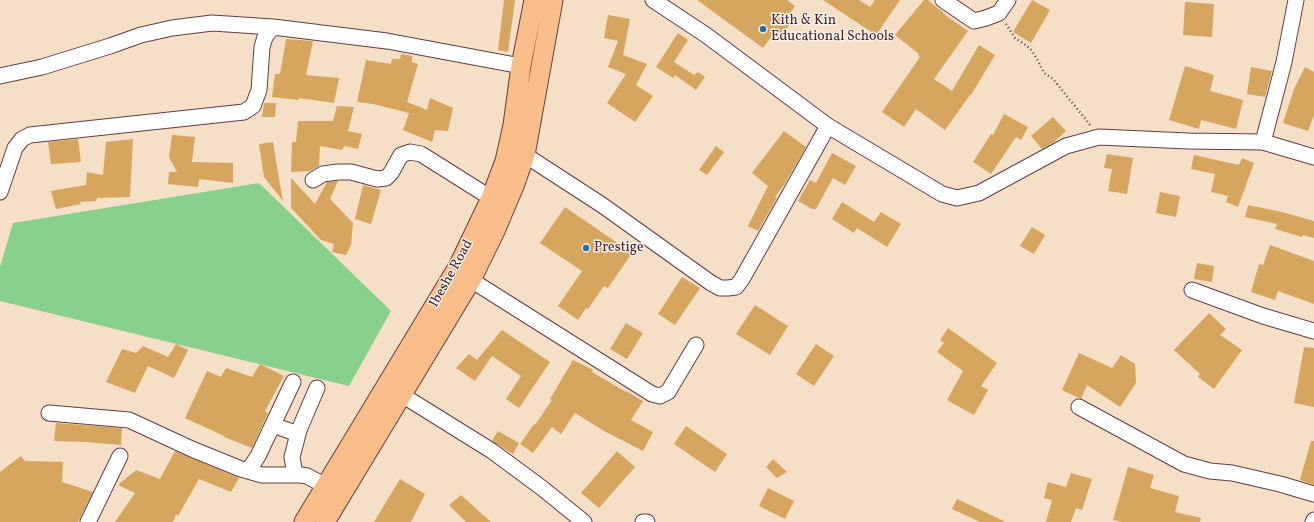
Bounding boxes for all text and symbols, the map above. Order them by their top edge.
place label: Kith & Kin Educational Schools [771,13,894,46]
marker: Kith & Kin Educational Schools [758,24,768,34]
street label: Ibeshe Road [427,237,477,311]
place label: Prestige [594,240,644,256]
marker: Prestige [581,243,591,253]

